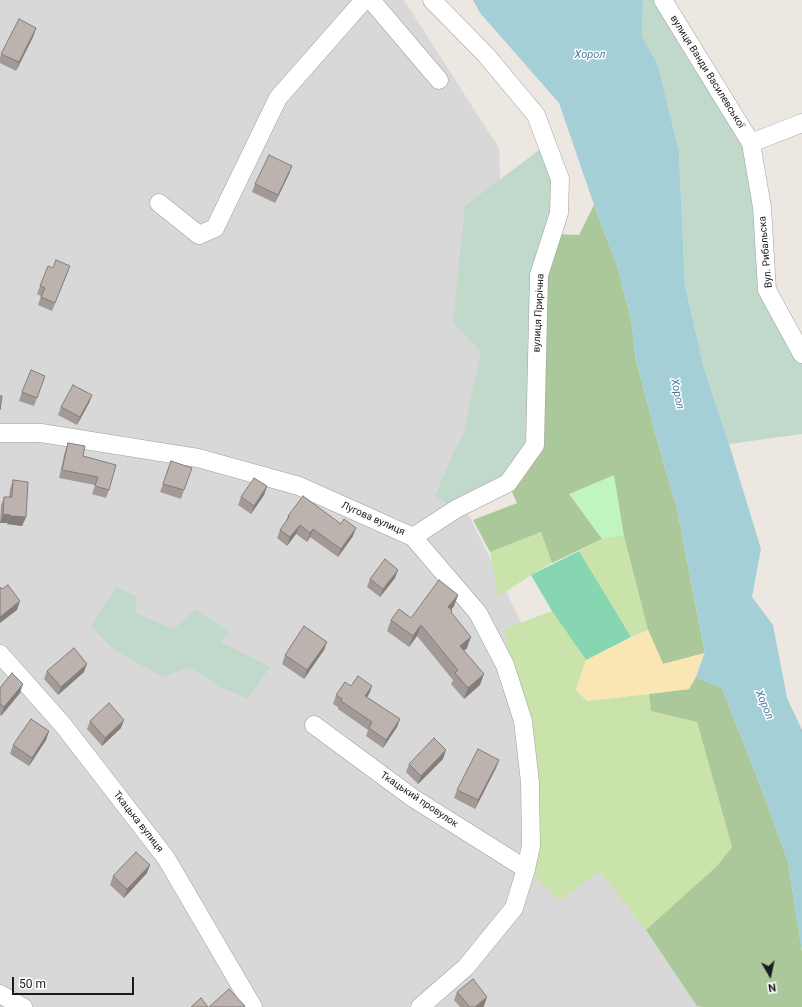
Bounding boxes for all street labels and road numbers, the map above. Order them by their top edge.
street label: вулиця Ванди Василевської [667,13,747,131]
street label: Вул. Рибальска [757,216,775,288]
street label: вулиця Прирічна [531,273,547,353]
street label: Лугова вулиця [339,500,407,538]
street label: Ткацький провулок [378,770,460,830]
street label: Ткацька вулиця [110,789,166,855]

